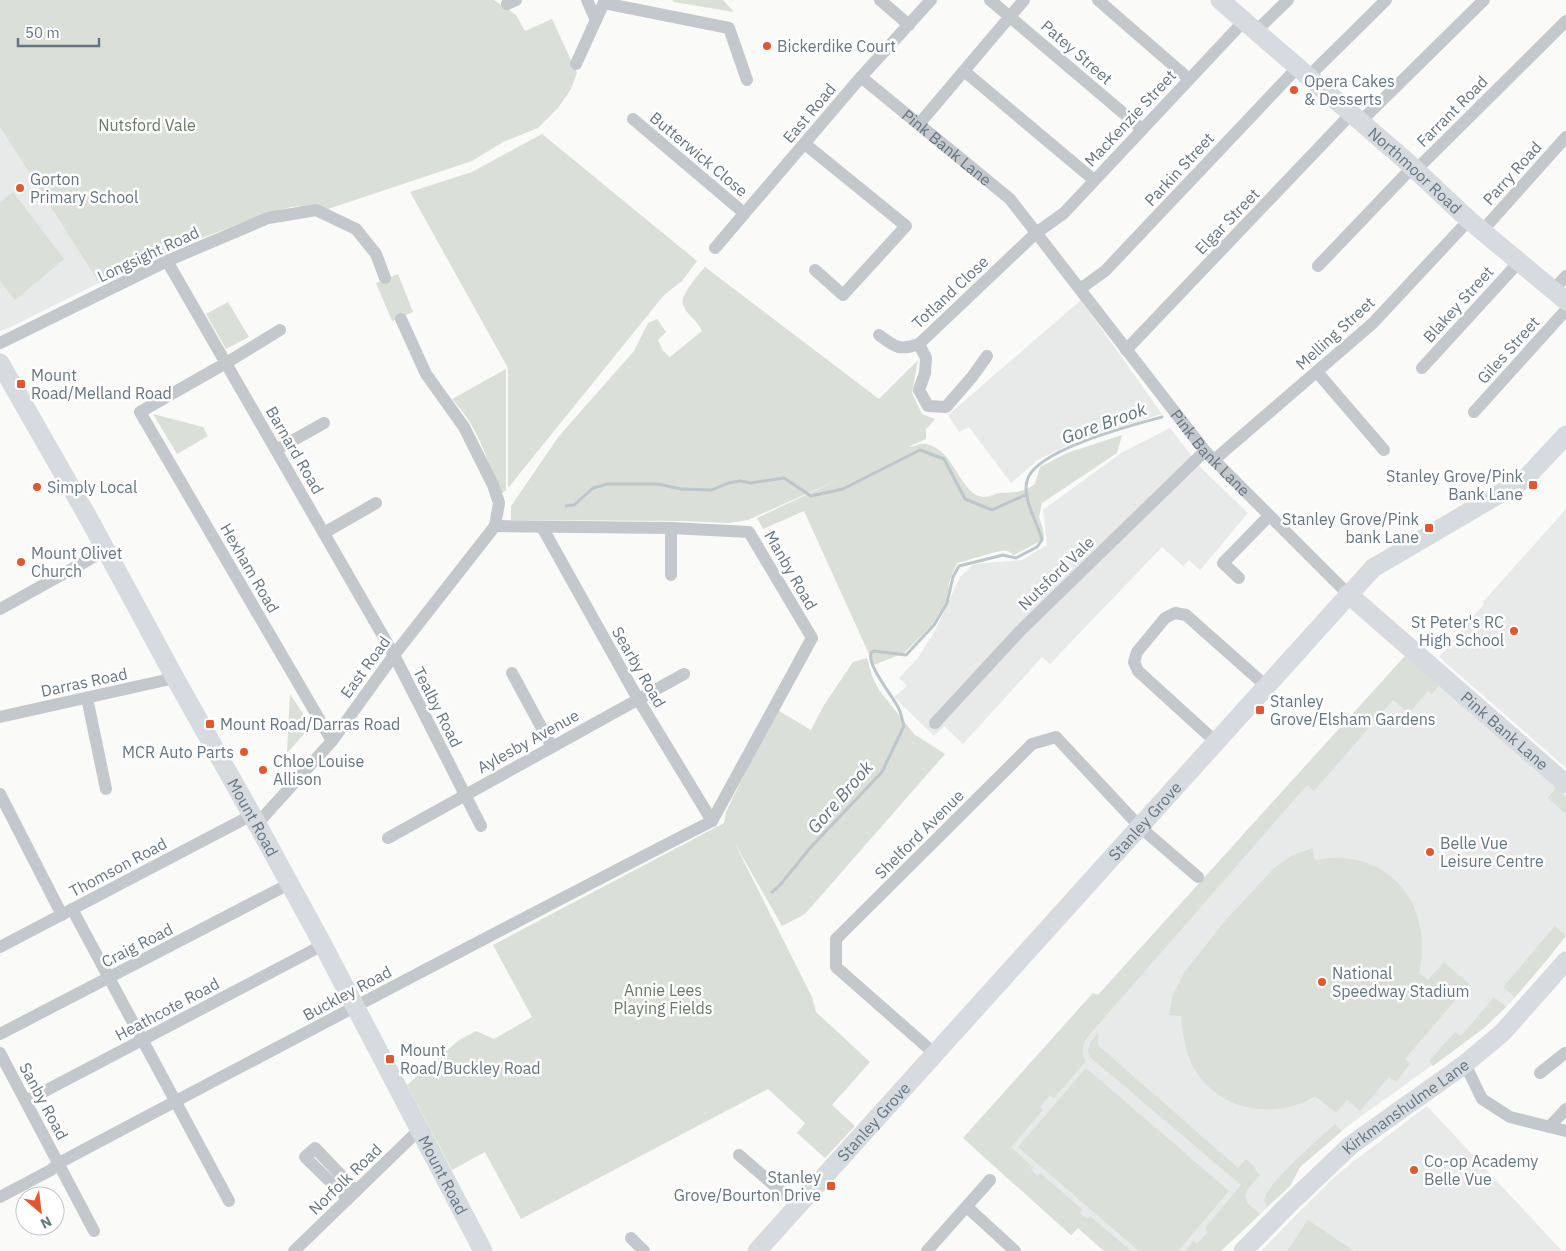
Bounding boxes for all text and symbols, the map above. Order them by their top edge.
scale bar [18,15,99,47]
street label: Patey Street [1037,16,1117,88]
text: 50 m [25,23,60,42]
place label: Bickerdike Court [777,36,896,56]
marker: Bickerdike Court [761,40,773,52]
street label: MacKenzie Street [1080,65,1180,171]
place label: Opera Cakes & Desserts [1304,71,1395,109]
street label: Farrant Road [1412,71,1492,151]
street label: East Road [778,79,840,147]
marker: Opera Cakes & Desserts [1288,84,1300,96]
street label: Pink Bank Lane [898,105,996,190]
street label: Butterwick Close [646,107,752,201]
park label: Nutsford Vale [98,115,196,135]
street label: Northmoor Road [1364,123,1466,218]
street label: Parkin Street [1140,128,1218,210]
street label: Parry Road [1478,137,1546,209]
place label: Gorton Primary School [30,169,138,207]
marker: Gorton Primary School [14,182,26,194]
street label: Elgar Street [1191,184,1263,258]
street label: Longsight Road [94,222,202,286]
street label: Totland Close [908,251,993,333]
street label: Blakey Street [1418,262,1498,346]
street label: Melling Street [1291,292,1379,374]
street label: Giles Street [1473,312,1543,388]
place label: Mount Road/Melland Road [31,365,172,403]
marker: Mount Road/Melland Road [15,378,27,390]
water label: Gore Brook [1058,397,1150,449]
street label: Barnard Road [262,403,328,497]
street label: Pink Bank Lane [1166,405,1254,500]
place label: Stanley Grove/Pink Bank Lane [1386,466,1524,504]
place label: Simply Local [47,477,137,497]
marker: Stanley Grove/Pink Bank Lane [1527,479,1539,491]
marker: Simply Local [31,481,43,493]
place label: Stanley Grove/Pink bank Lane [1282,509,1420,547]
street label: Hexham Road [216,520,284,616]
marker: Stanley Grove/Pink bank Lane [1423,522,1435,534]
street label: Manby Road [760,527,822,613]
street label: Nutsford Vale [1014,532,1098,614]
place label: Mount Olivet Church [31,543,122,581]
marker: Mount Olivet Church [15,556,27,568]
place label: St Peter's RC High School [1411,612,1504,650]
street label: Searby Road [608,623,670,711]
marker: St Peter's RC High School [1508,625,1520,637]
street label: East Road [336,632,394,702]
street label: Darras Road [39,663,129,701]
street label: Tealby Road [409,663,467,751]
street label: Pink Bank Lane [1457,687,1553,774]
place label: Stanley Grove/Elsham Gardens [1270,691,1436,729]
marker: Stanley Grove/Elsham Gardens [1254,704,1266,716]
street label: Aylesby Avenue [474,705,583,777]
place label: Mount Road/Darras Road [220,714,400,734]
marker: Mount Road/Darras Road [204,718,216,730]
place label: MCR Auto Parts [122,742,234,762]
marker: MCR Auto Parts [238,746,250,758]
place label: Chloe Louise Allison [273,751,365,789]
water label: Gore Brook [802,756,878,838]
marker: Chloe Louise Allison [257,764,269,776]
street label: Mount Road [223,775,283,860]
street label: Stanley Grove [1104,777,1186,865]
street label: Shelford Avenue [870,785,968,883]
street label: Thomson Road [66,833,170,901]
place label: Belle Vue Leisure Centre [1440,833,1544,871]
marker: Belle Vue Leisure Centre [1424,846,1436,858]
street label: Craig Road [98,919,176,971]
street label: Buckley Road [299,961,395,1025]
place label: National Speedway Stadium [1332,963,1470,1001]
street label: Heathcote Road [111,973,223,1045]
marker: National Speedway Stadium [1316,976,1328,988]
park label: Annie Lees Playing Fields [614,980,712,1018]
place label: Mount Road/Buckley Road [400,1040,541,1078]
marker: Mount Road/Buckley Road [384,1053,396,1065]
street label: Kirkmanshulme Lane [1338,1054,1473,1158]
street label: Sanby Road [15,1059,73,1143]
street label: Stanley Grove [833,1078,914,1166]
street label: Mount Road [414,1132,472,1218]
street label: Norfolk Road [304,1139,386,1219]
place label: Co-op Academy Belle Vue [1424,1151,1538,1189]
marker: Co-op Academy Belle Vue [1408,1164,1420,1176]
place label: Stanley Grove/Bourton Drive [674,1167,821,1205]
marker: Stanley Grove/Bourton Drive [825,1180,837,1192]
north arrow [15,1186,65,1236]
text: N [37,1212,55,1233]

